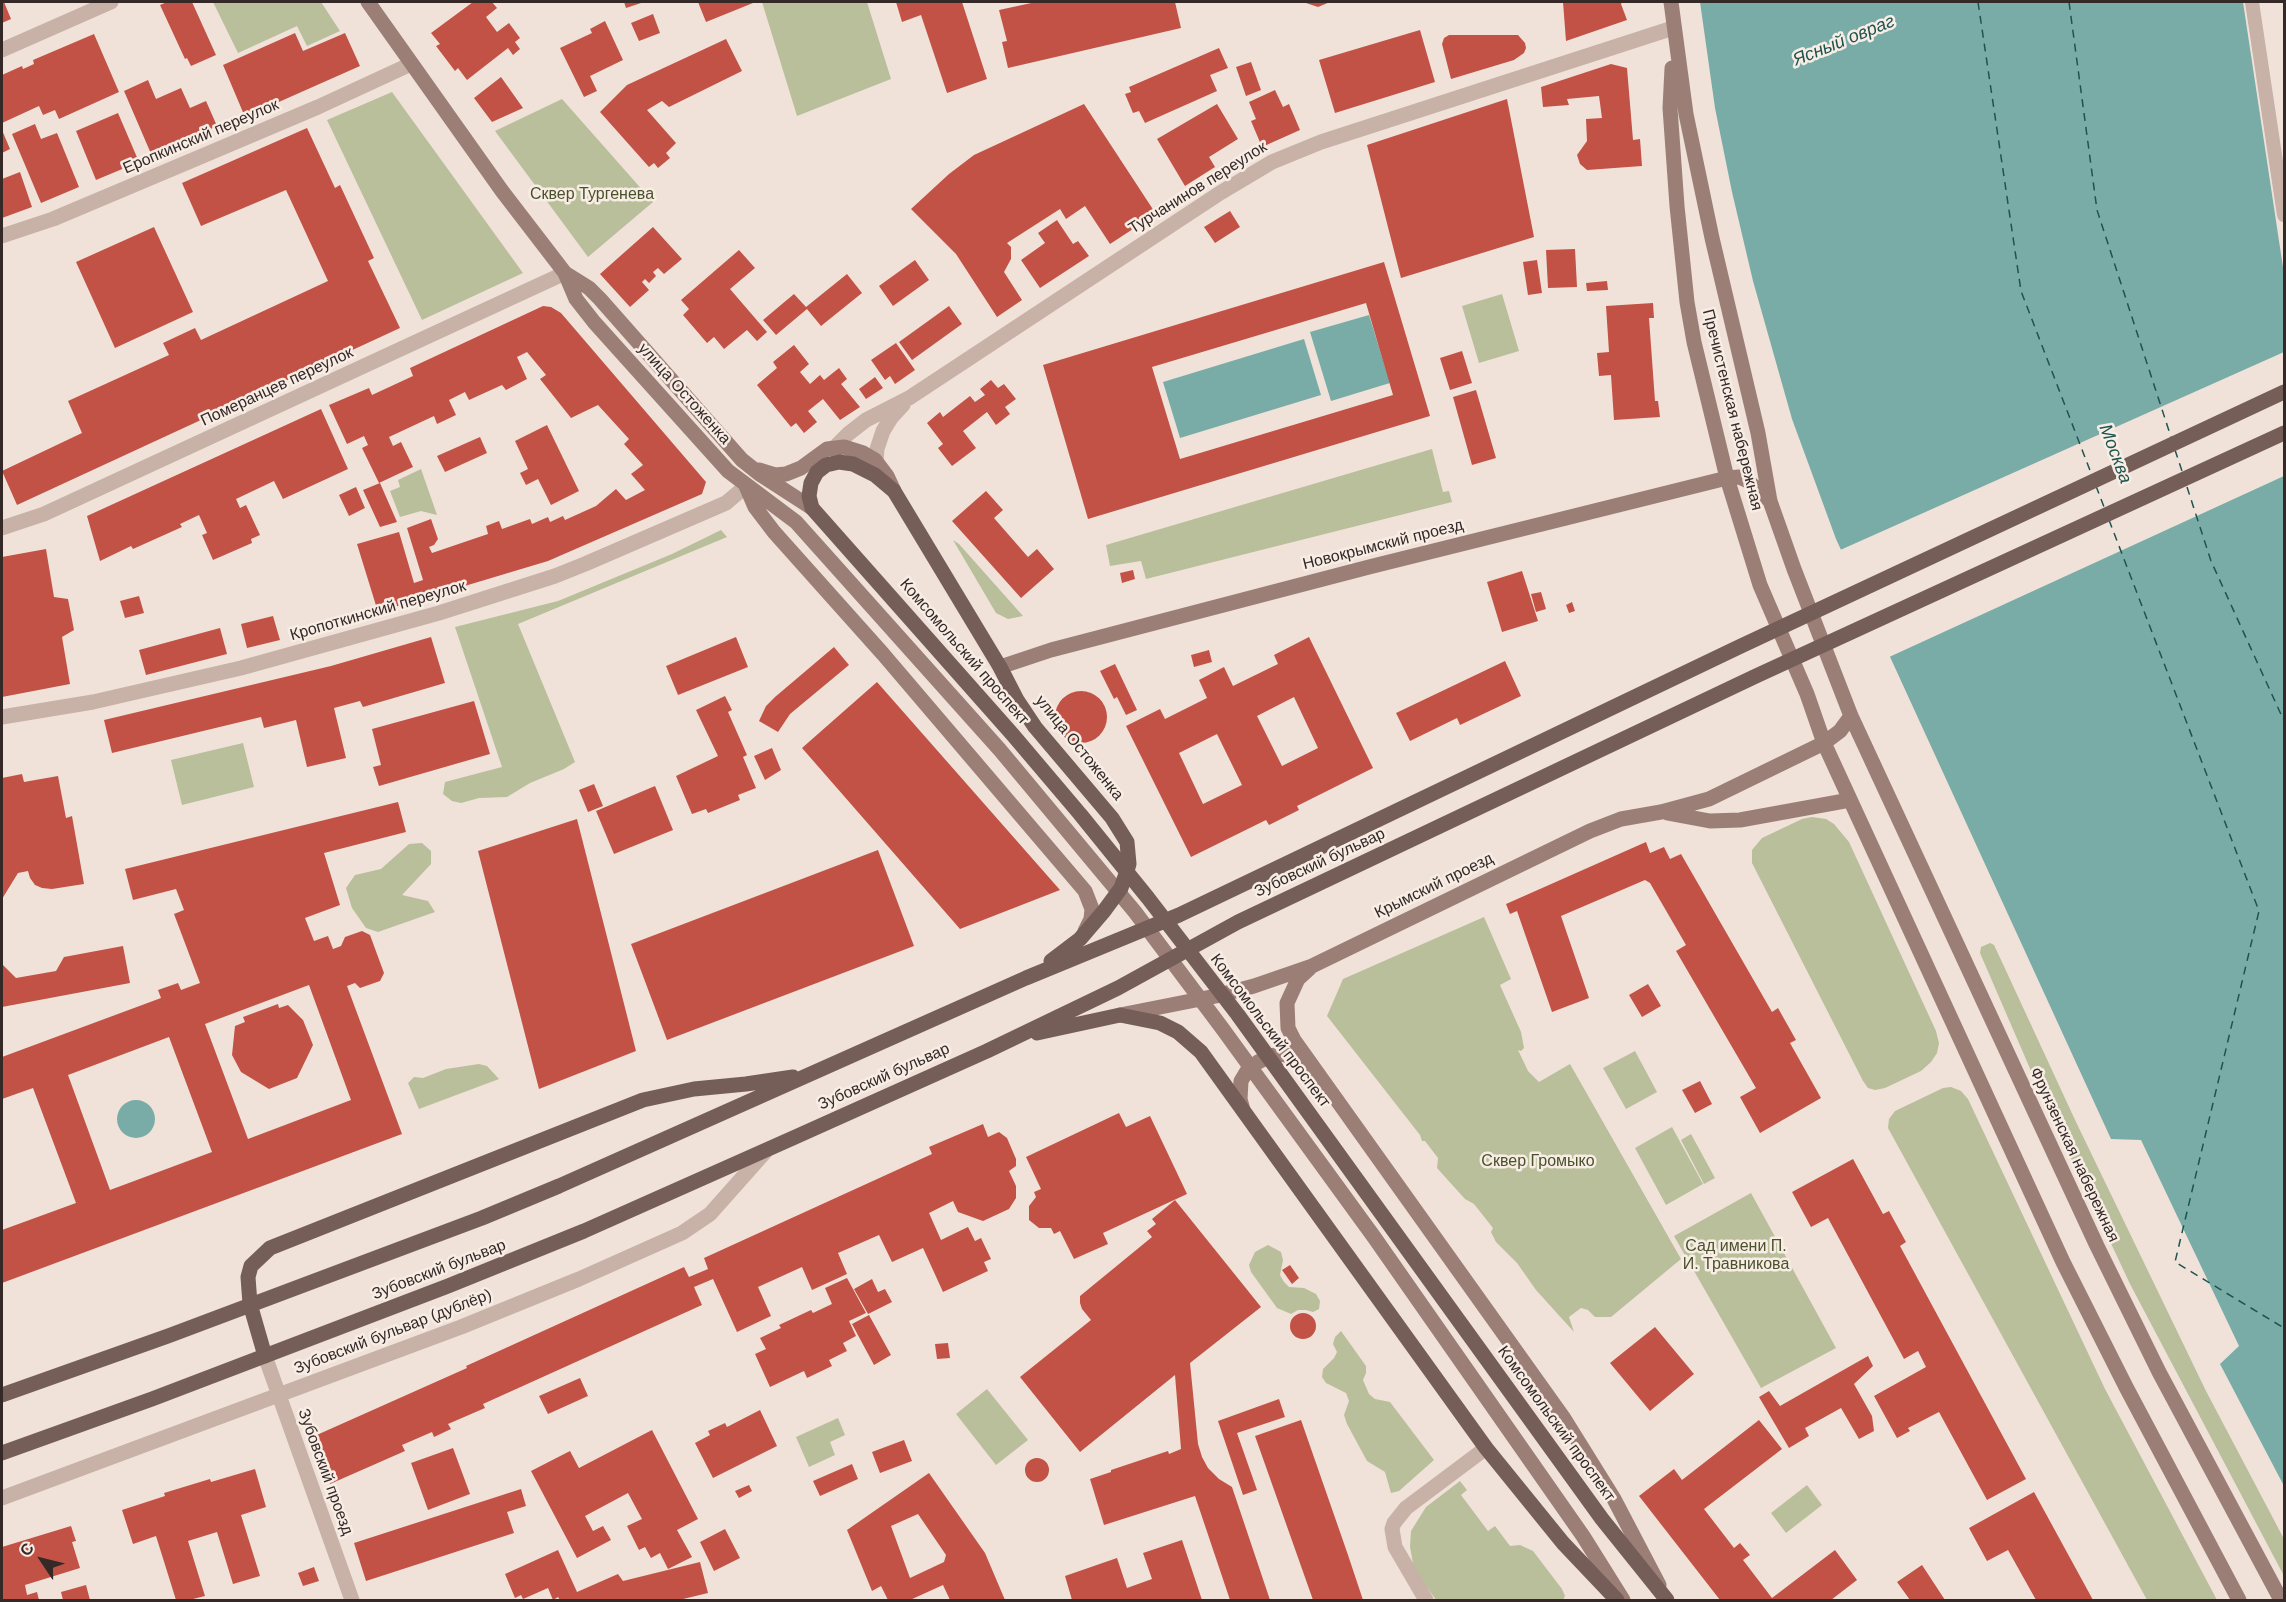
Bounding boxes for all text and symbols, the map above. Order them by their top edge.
water label: Ясный овраг [1790,11,1898,71]
street label: Еропкинский переулок [120,95,282,179]
street label: Турчанинов переулок [1125,138,1271,238]
park label: Сквер Тургенева [530,185,654,205]
street label: Пречистенская набережная [1698,307,1766,513]
street label: улица Остоженка [634,339,734,449]
street label: Померанцев переулок [198,343,356,431]
water label: Москва [2094,421,2136,487]
street label: Новокрымский проезд [1301,516,1465,574]
street label: Комсомольский проспект [895,575,1033,729]
street label: Кропоткинский переулок [288,577,468,645]
street label: улица Остоженка [1031,692,1127,804]
street label: Зубовский бульвар [1252,824,1388,902]
street label: Крымский проезд [1372,849,1496,923]
street label: Комсомольский проспект [1206,950,1334,1112]
street label: Зубовский бульвар [815,1039,953,1115]
street label: Фрунзенская набережная [2025,1065,2123,1245]
park label: Сквер Громыко [1481,1152,1595,1172]
street label: Зубовский бульвар [369,1236,509,1304]
park label: Сад имени П. И. Травникова [1683,1237,1789,1275]
street label: Зубовский бульвар (дублёр) [292,1285,494,1379]
street label: Комсомольский проспект [1493,1343,1619,1505]
street label: Зубовский проезд [293,1406,357,1538]
north arrow [12,1530,72,1590]
text: С [17,1540,37,1559]

